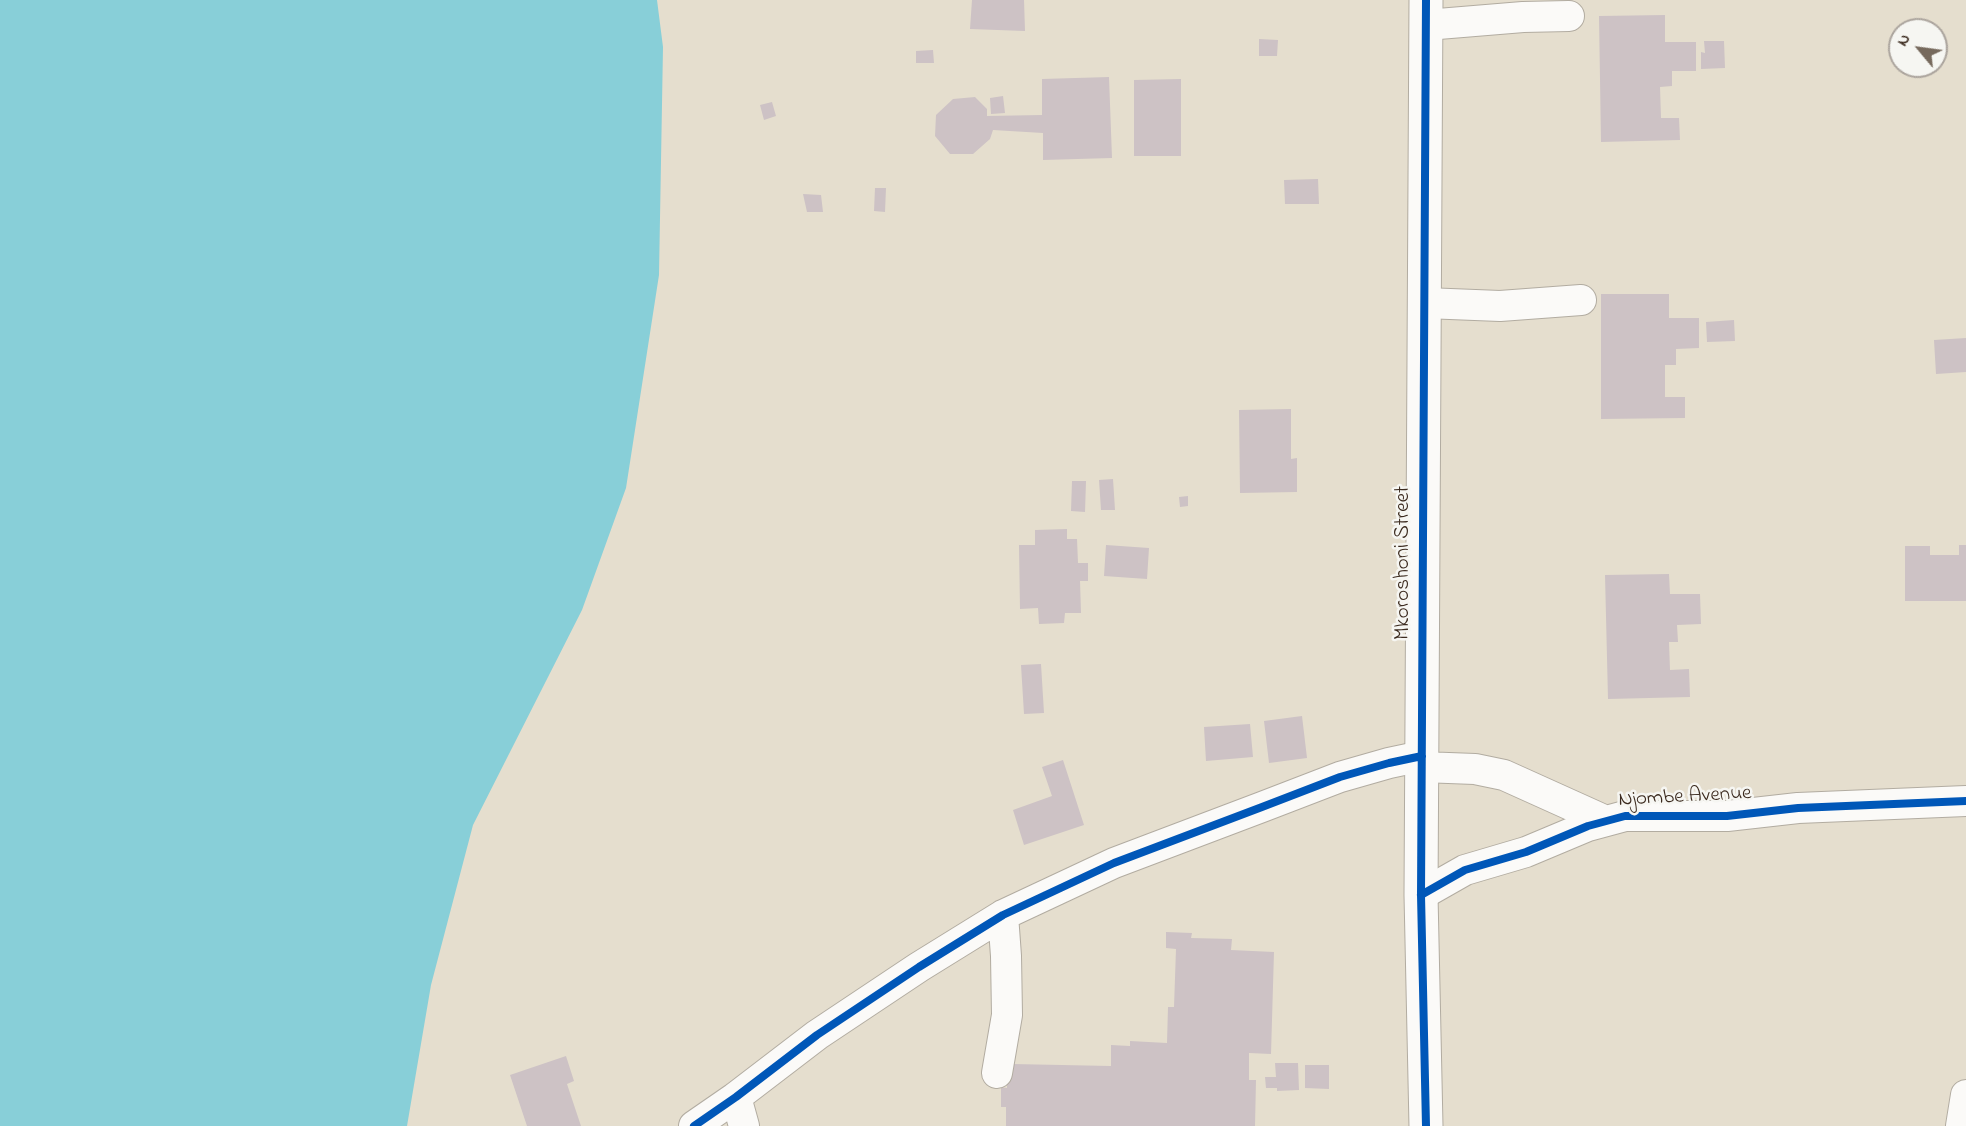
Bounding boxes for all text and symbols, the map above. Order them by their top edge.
north arrow [1888,18,1948,78]
text: N [1891,30,1917,51]
street label: Mkoroshoni Street [1392,486,1418,640]
street label: Njombe Avenue [1618,782,1752,814]

